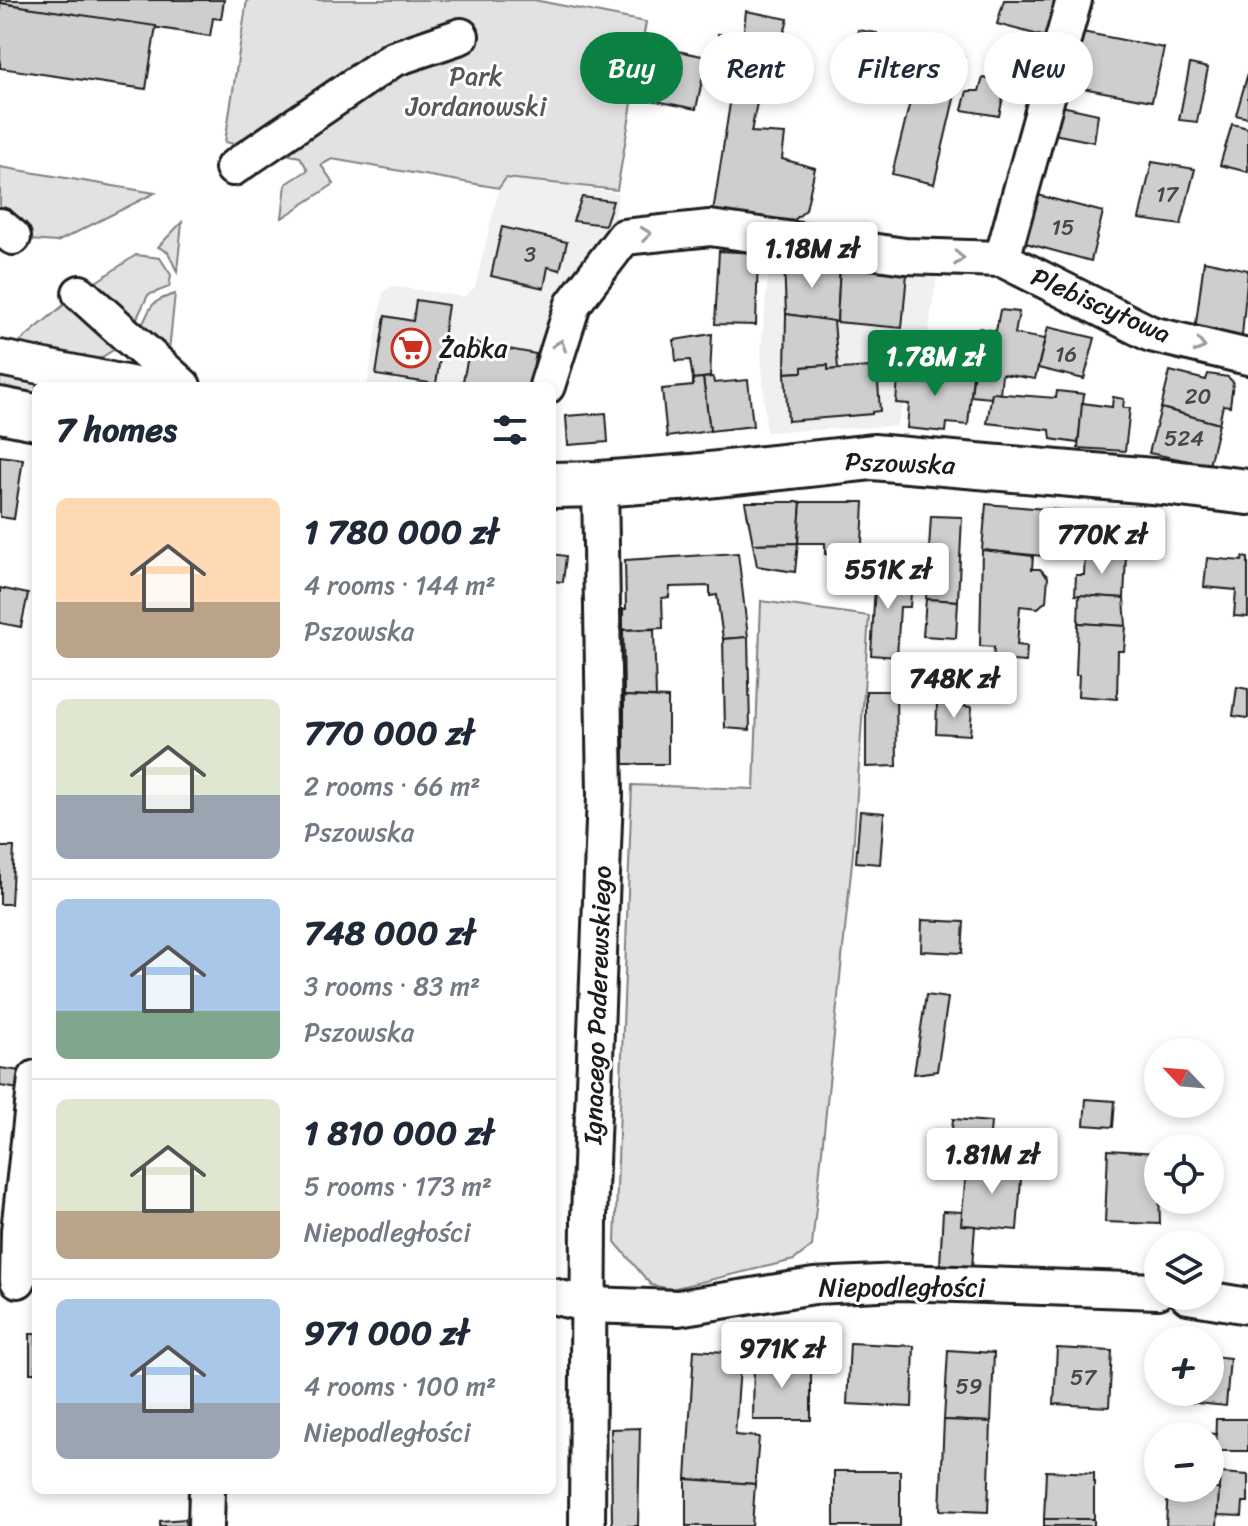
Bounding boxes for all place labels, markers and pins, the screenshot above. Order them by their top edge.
pin: 1.18M zł [729,222,895,290]
place label: Żabka [439,325,508,371]
supermarket icon: Żabka [390,327,432,369]
pin: 1.78M zł [852,330,1018,398]
pin: 770K zł [1028,508,1176,576]
pin: 551K zł [814,543,962,611]
pin: 748K zł [880,652,1028,720]
pin: 1.81M zł [909,1128,1075,1196]
pin: 971K zł [708,1322,856,1390]

